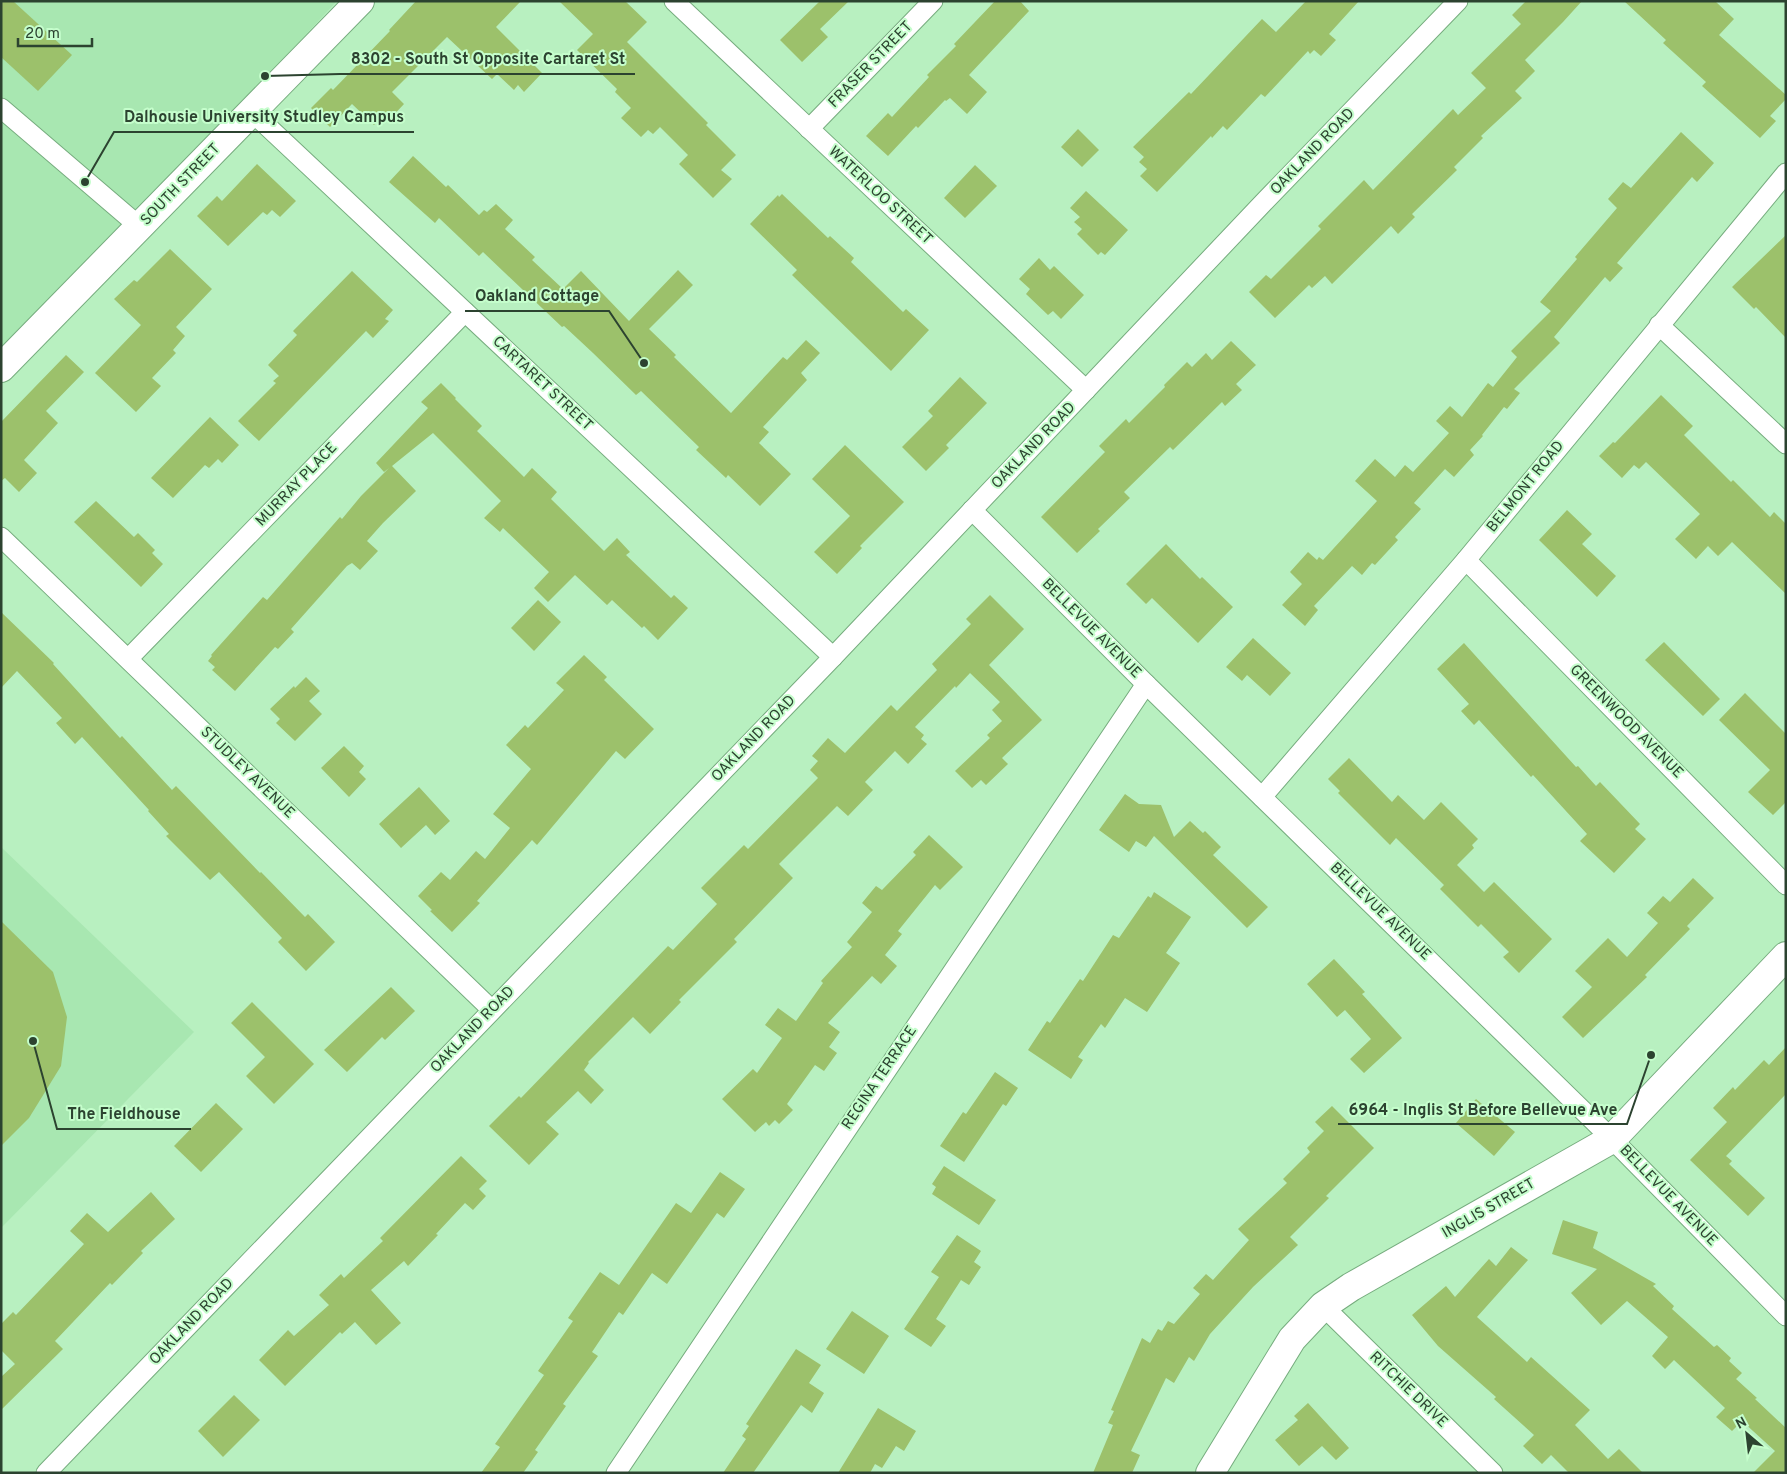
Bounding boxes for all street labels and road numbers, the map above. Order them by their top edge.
street label: FRASER STREET [825,18,917,112]
street label: OAKLAND ROAD [1267,105,1359,199]
street label: SOUTH STREET [137,140,225,230]
street label: WATERLOO STREET [824,143,936,249]
street label: CARTARET STREET [488,333,596,435]
street label: OAKLAND ROAD [988,399,1080,493]
street label: BELMONT ROAD [1483,437,1569,537]
street label: MURRAY PLACE [252,439,342,531]
street label: BELLEVUE AVENUE [1037,575,1145,683]
street label: GREENWOOD AVENUE [1565,661,1687,783]
street label: OAKLAND ROAD [708,692,800,786]
street label: STUDLEY AVENUE [196,723,298,823]
street label: BELLEVUE AVENUE [1325,859,1435,965]
street label: OAKLAND ROAD [427,983,519,1077]
street label: REGINA TERRACE [838,1022,922,1134]
street label: BELLEVUE AVENUE [1615,1141,1721,1251]
street label: INGLIS STREET [1439,1175,1539,1243]
street label: OAKLAND ROAD [146,1275,238,1369]
street label: RITCHIE DRIVE [1365,1348,1451,1432]

